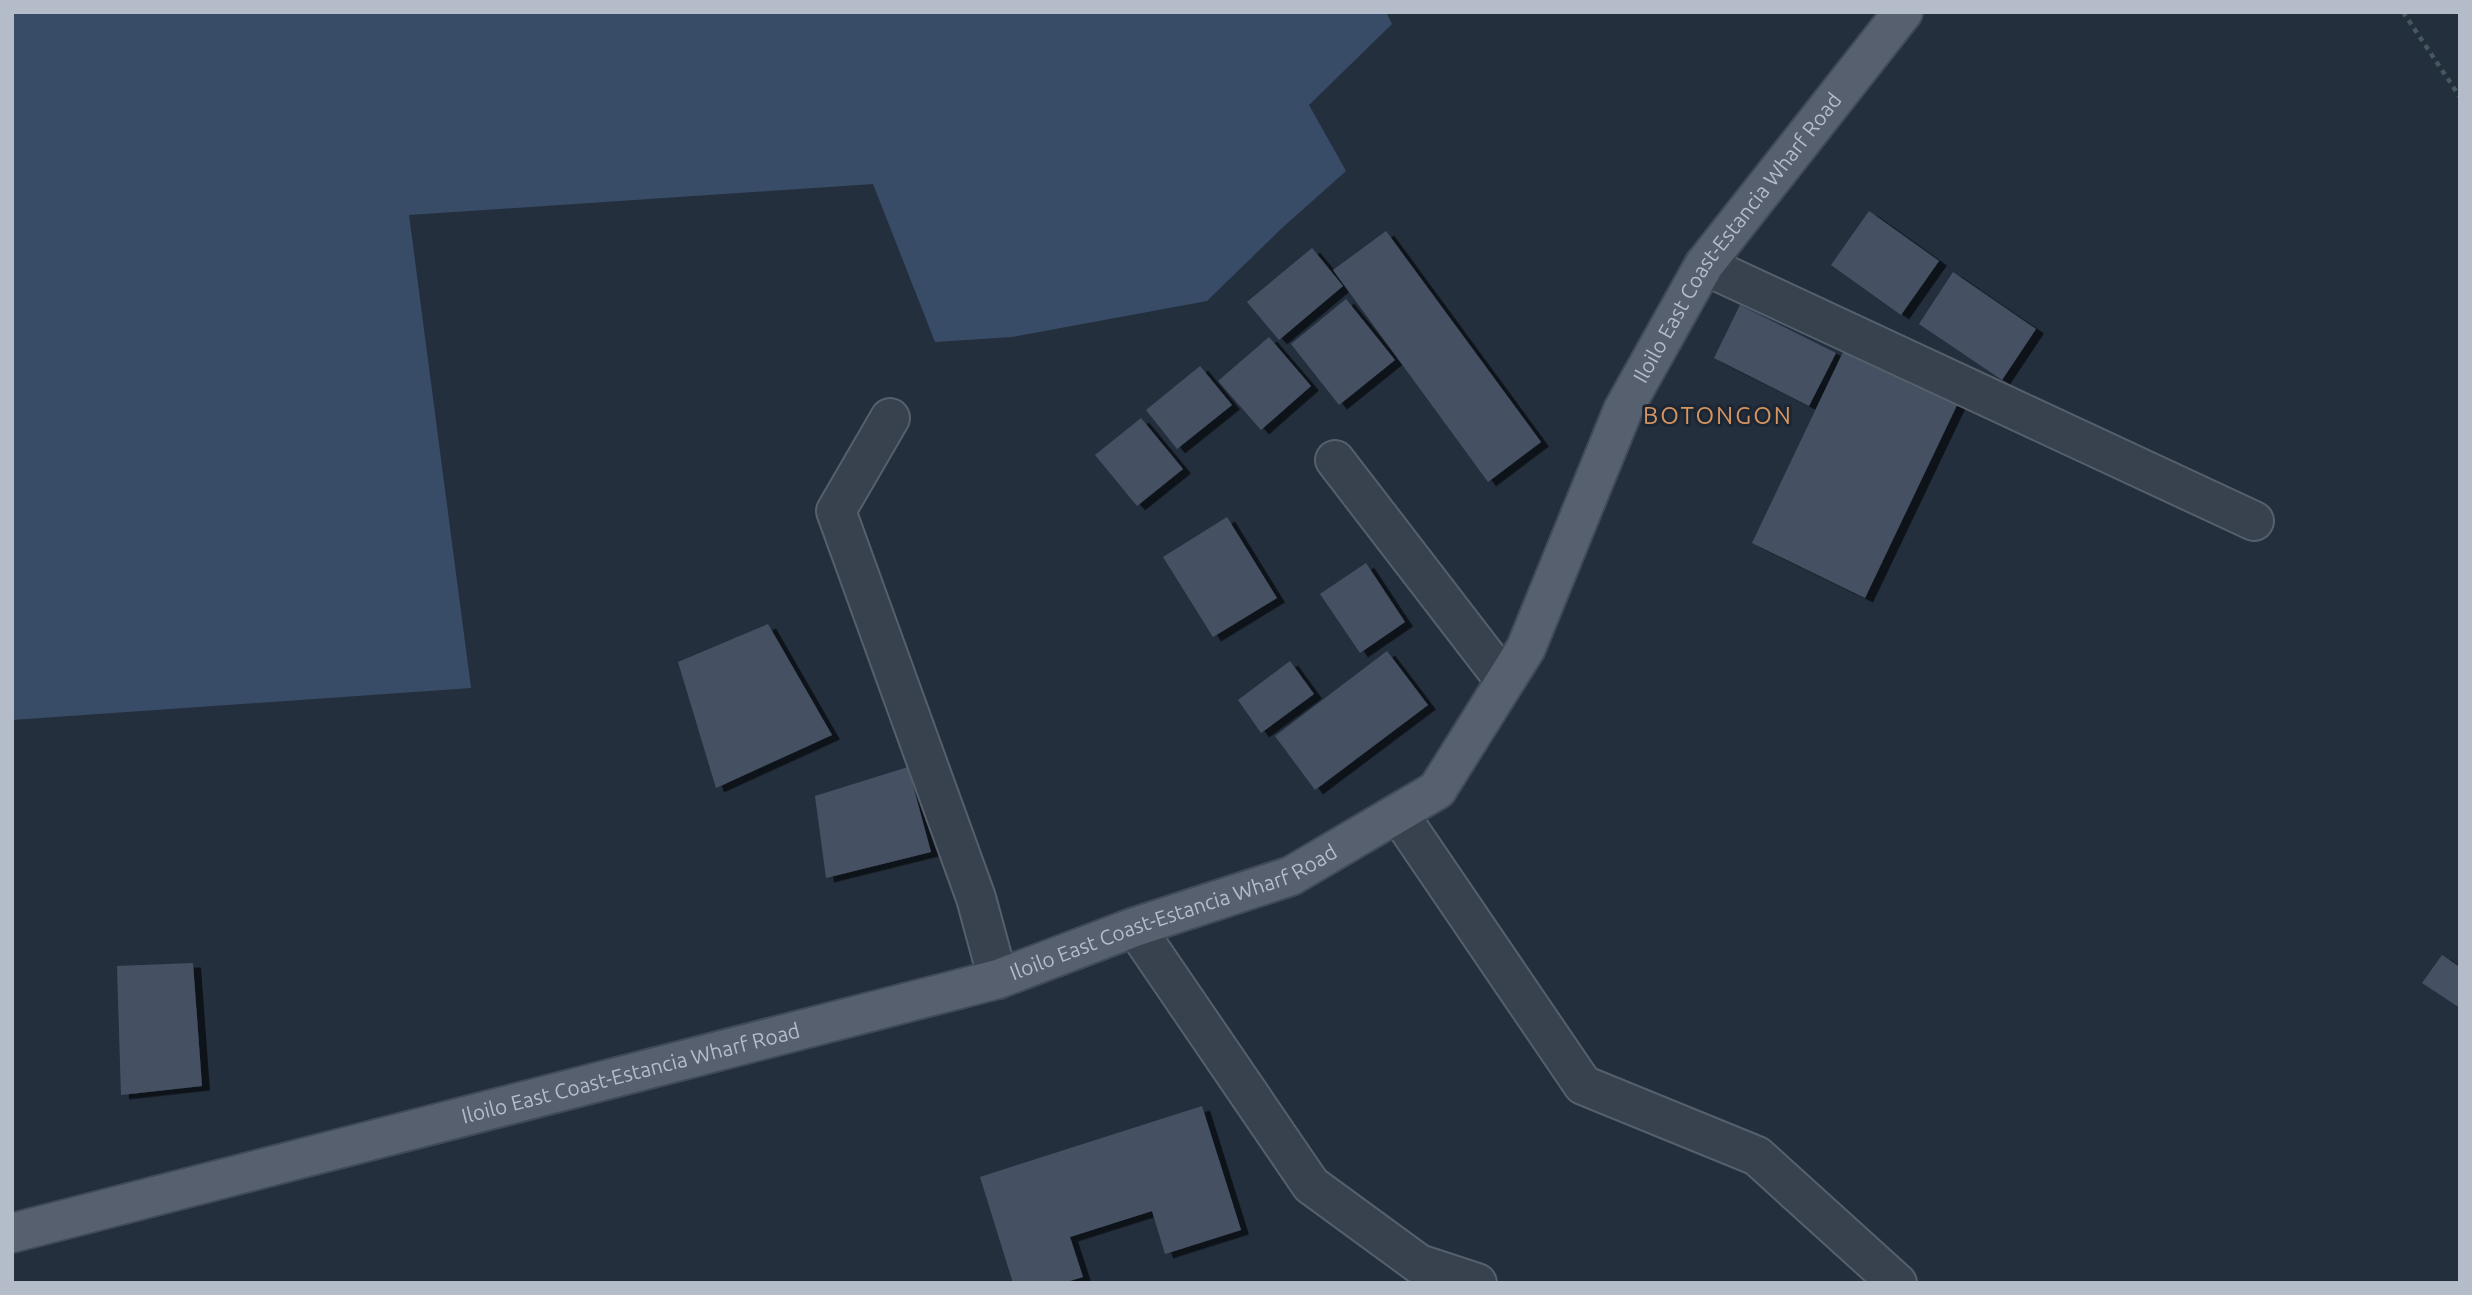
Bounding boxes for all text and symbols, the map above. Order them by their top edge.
street label: Iloilo East Coast-Estancia Wharf Road [1628,88,1846,387]
district label: BOTONGON [1643,402,1793,429]
street label: Iloilo East Coast-Estancia Wharf Road [1006,839,1341,984]
street label: Iloilo East Coast-Estancia Wharf Road [459,1018,802,1128]

